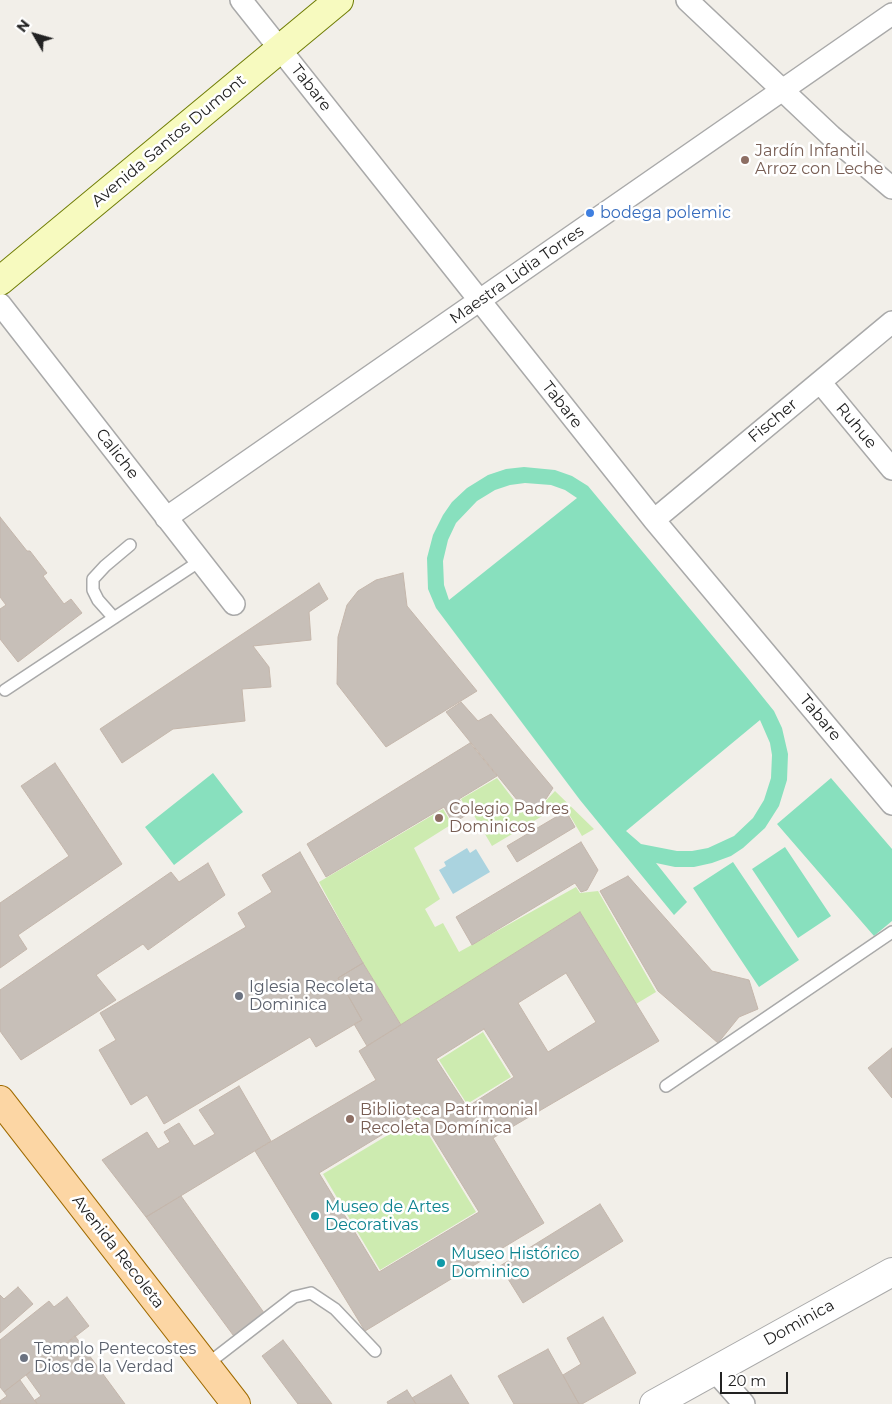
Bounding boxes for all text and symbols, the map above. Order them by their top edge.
north arrow [10,10,60,60]
text: N [13,16,34,36]
street label: Tabare [287,61,335,115]
street label: Avenida Santos Dumont [88,71,250,211]
place label: Jardín Infantil Arroz con Leche [755,141,883,179]
marker: Jardín Infantil Arroz con Leche [739,154,751,166]
place label: bodega polemic [600,203,731,223]
marker: bodega polemic [584,207,596,219]
street label: Maestra Lidia Torres [446,222,588,328]
street label: Tabare [538,378,586,432]
street label: Fischer [745,395,801,447]
street label: Ruhue [831,399,881,453]
street label: Caliche [91,425,143,483]
street label: Tabare [795,691,845,745]
place label: Colegio Padres Dominicos [449,799,569,837]
marker: Colegio Padres Dominicos [433,812,445,824]
place label: Iglesia Recoleta Dominica [249,977,374,1015]
marker: Iglesia Recoleta Dominica [233,990,245,1002]
place label: Biblioteca Patrimonial Recoleta Domínica [360,1100,538,1138]
marker: Biblioteca Patrimonial Recoleta Domínica [344,1113,356,1125]
street label: Avenida Recoleta [68,1192,168,1312]
place label: Museo de Artes Decorativas [325,1197,449,1235]
marker: Museo de Artes Decorativas [309,1210,321,1222]
place label: Museo Histórico Dominico [451,1244,580,1282]
marker: Museo Histórico Dominico [435,1257,447,1269]
street label: Dominica [760,1296,838,1350]
place label: Templo Pentecostes Dios de la Verdad [34,1339,196,1377]
marker: Templo Pentecostes Dios de la Verdad [18,1352,30,1364]
scale bar [722,1362,790,1394]
text: 20 m [728,1371,766,1390]

